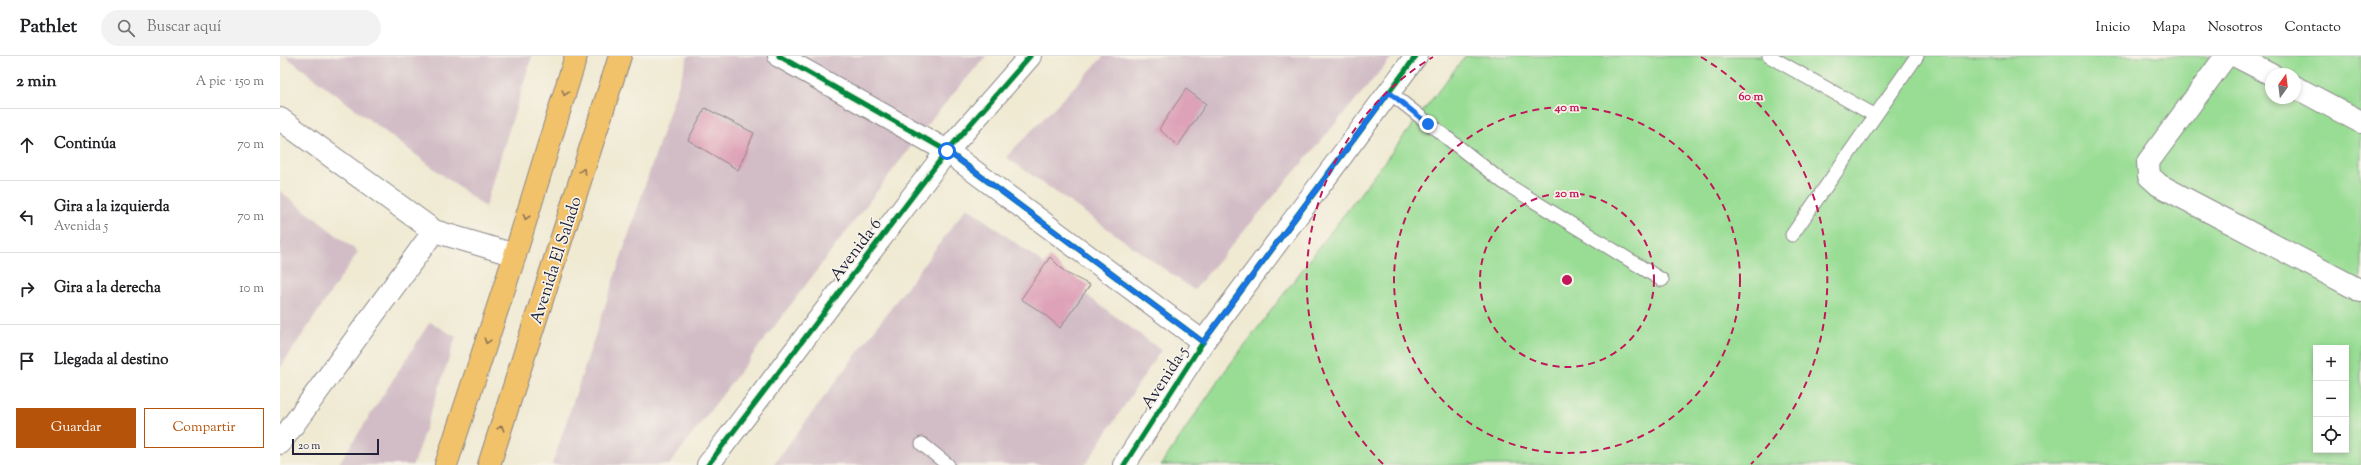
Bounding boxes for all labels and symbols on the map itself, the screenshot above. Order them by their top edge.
north arrow [2265,68,2301,104]
text: 60 m [1739,88,1763,106]
one-way arrow [561,90,570,97]
text: 40 m [1554,99,1579,117]
route end [1419,115,1437,133]
route start [938,142,956,160]
one-way arrow [578,167,587,174]
text: 20 m [1555,185,1579,203]
street label: Avenida El Salado [525,194,589,327]
one-way arrow [523,214,531,221]
street label: Avenida 6 [825,214,888,287]
centre of rings [1560,273,1574,287]
one-way arrow [483,338,491,345]
street label: Avenida 5 [1136,342,1195,414]
one-way arrow [496,425,505,432]
scale bar [292,437,379,456]

